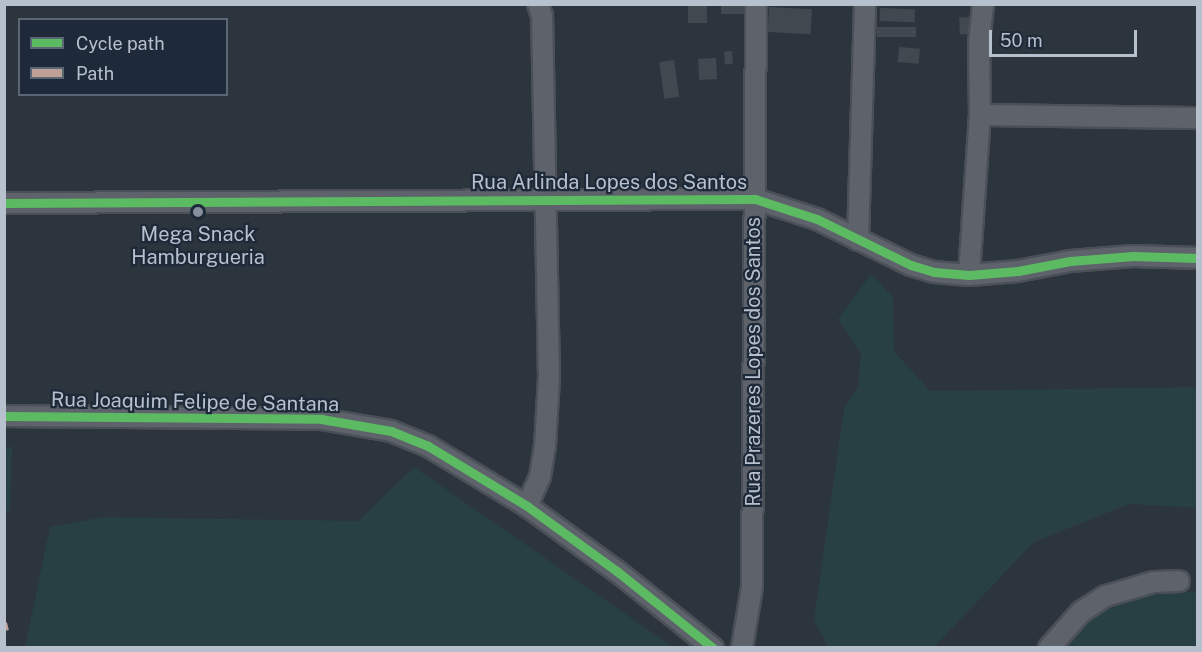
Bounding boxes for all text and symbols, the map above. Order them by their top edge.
legend [18,18,228,96]
scale bar [992,18,1140,56]
text: 50 m [1000,30,1043,51]
text: Cycle path [76,33,165,54]
text: Path [76,63,114,84]
street label: Rua Arlinda Lopes dos Santos [471,170,747,194]
marker: Mega Snack Hamburgueria [191,205,205,219]
street label: Rua Prazeres Lopes dos Santos [741,217,765,507]
place label: Mega Snack Hamburgueria [131,222,265,269]
street label: Rua Joaquim Felipe de Santana [50,387,340,417]

